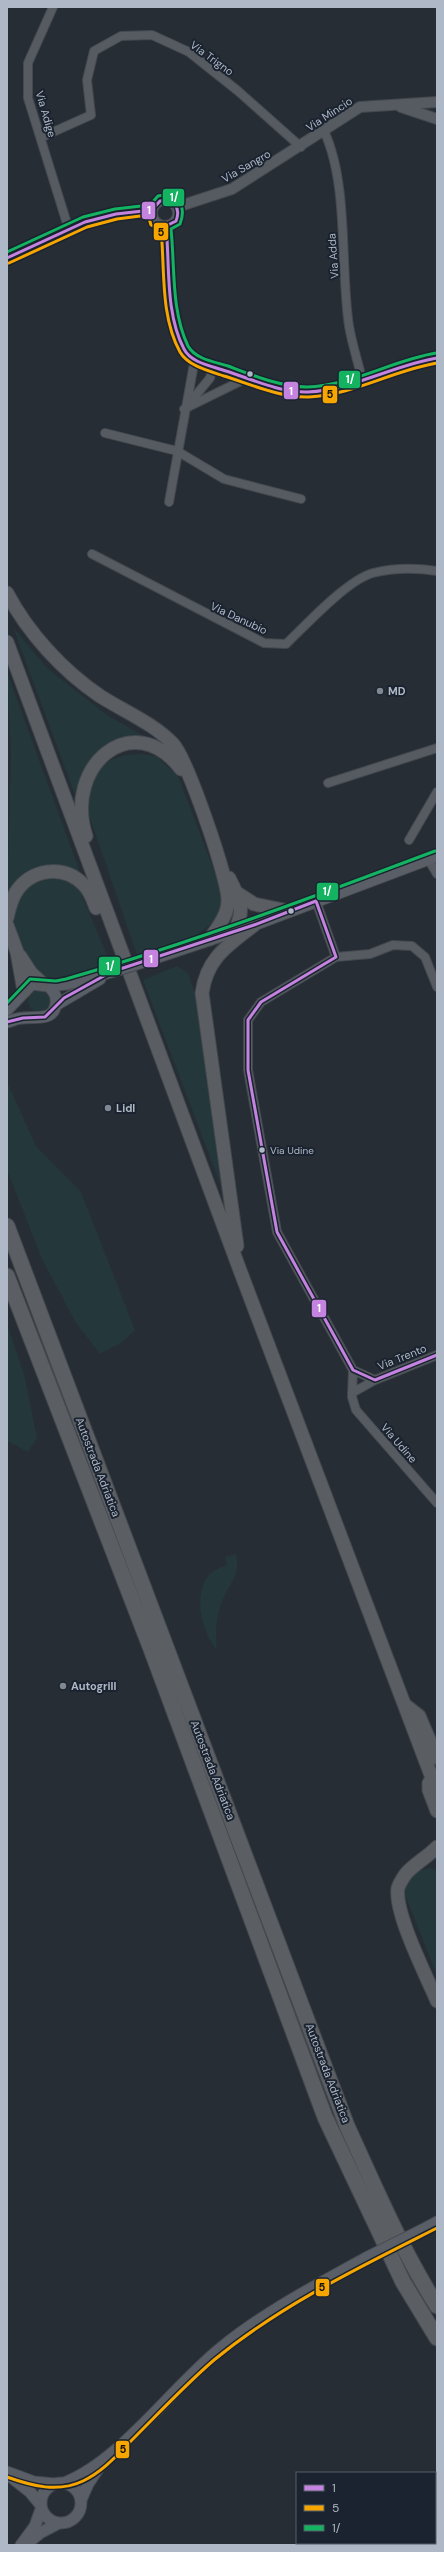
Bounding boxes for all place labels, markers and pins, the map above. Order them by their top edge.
unlabelled marker [245,369,255,379]
place label: MD [388,684,406,698]
marker: MD [375,686,385,696]
unlabelled marker [286,906,296,916]
place label: Lidl [116,1101,135,1115]
marker: Lidl [103,1103,113,1113]
place label: Via Udine [270,1144,314,1157]
marker: Via Udine [257,1145,267,1155]
place label: Autogrill [71,1679,116,1693]
marker: Autogrill [58,1681,68,1691]

